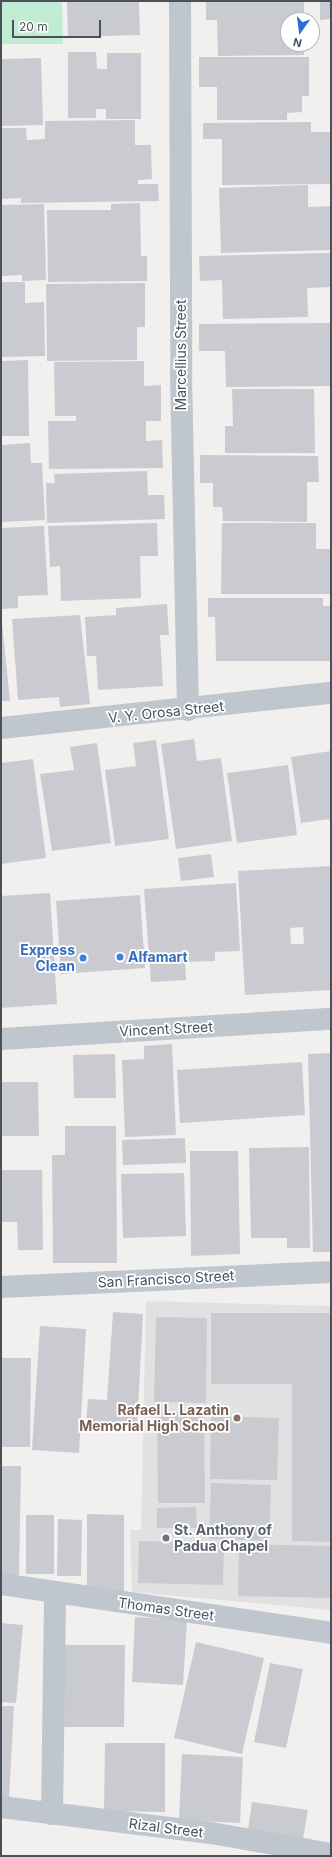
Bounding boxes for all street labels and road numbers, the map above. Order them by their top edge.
street label: Marcellius Street [173,300,189,410]
street label: V. Y. Orosa Street [107,698,225,726]
street label: Vincent Street [119,1018,213,1040]
street label: San Francisco Street [97,1267,235,1291]
street label: Thomas Street [117,1594,215,1624]
street label: Rizal Street [128,1815,204,1841]

